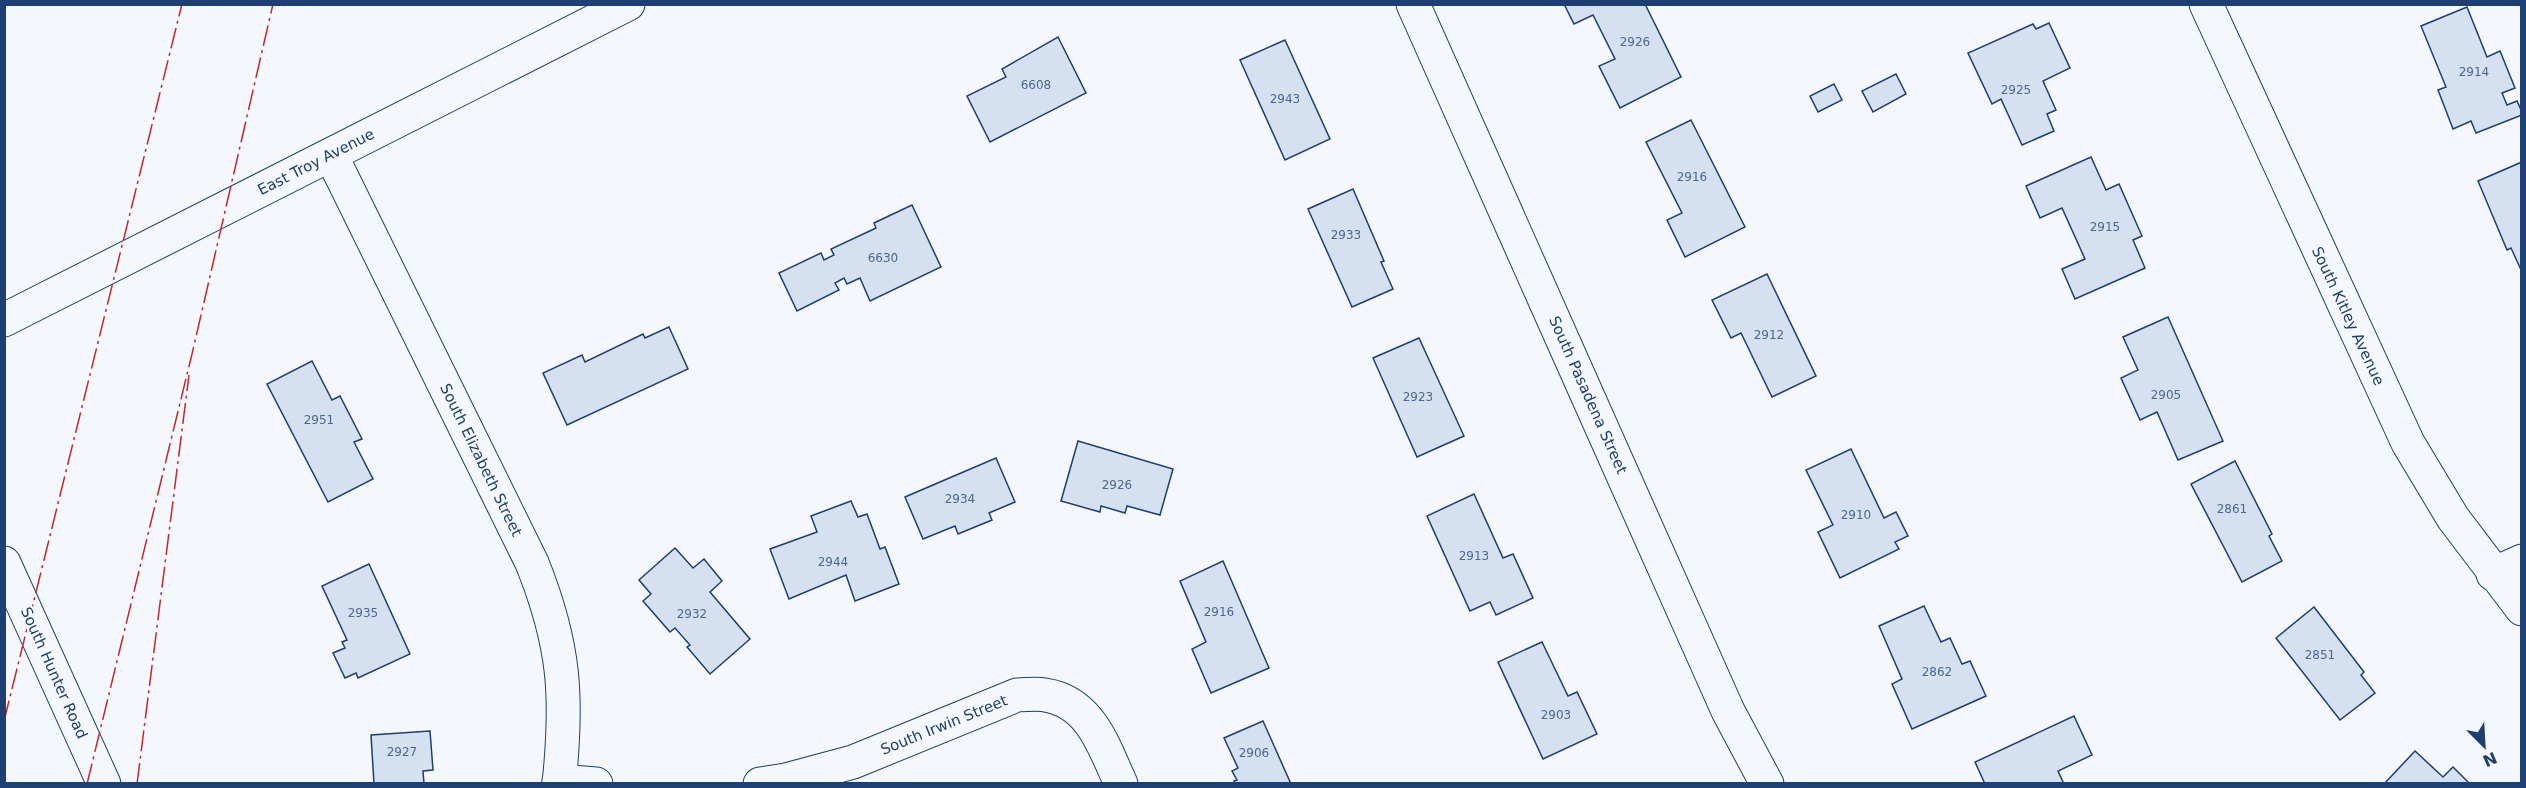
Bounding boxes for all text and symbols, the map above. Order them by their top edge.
house number: 2926 [1620,35,1650,49]
house number: 2914 [2459,65,2489,79]
house number: 6608 [1021,78,1051,92]
house number: 2925 [2001,83,2031,97]
house number: 2943 [1270,92,1300,106]
street label: East Troy Avenue [255,125,377,199]
house number: 2916 [1677,170,1707,184]
house number: 2915 [2090,220,2120,234]
house number: 2933 [1331,228,1361,242]
street label: South Kitley Avenue [2308,244,2388,388]
house number: 6630 [868,251,898,265]
street label: South Pasadena Street [1545,313,1631,477]
house number: 2912 [1754,328,1784,342]
street label: South Elizabeth Street [436,381,526,539]
house number: 2905 [2151,388,2181,402]
house number: 2923 [1403,390,1433,404]
house number: 2951 [304,413,334,427]
house number: 2926 [1102,478,1132,492]
house number: 2934 [945,492,975,506]
house number: 2861 [2217,502,2247,516]
house number: 2910 [1841,508,1871,522]
house number: 2913 [1459,549,1489,563]
house number: 2944 [818,555,848,569]
street label: South Hunter Road [17,604,91,742]
house number: 2916 [1204,605,1234,619]
house number: 2935 [348,606,378,620]
house number: 2932 [677,607,707,621]
house number: 2851 [2305,648,2335,662]
house number: 2862 [1922,665,1952,679]
street label: South Irwin Street [878,691,1010,759]
house number: 2903 [1541,708,1571,722]
north arrow [2454,716,2514,776]
house number: 2927 [387,745,417,759]
house number: 2906 [1239,746,1269,760]
text: N [2480,748,2500,771]

